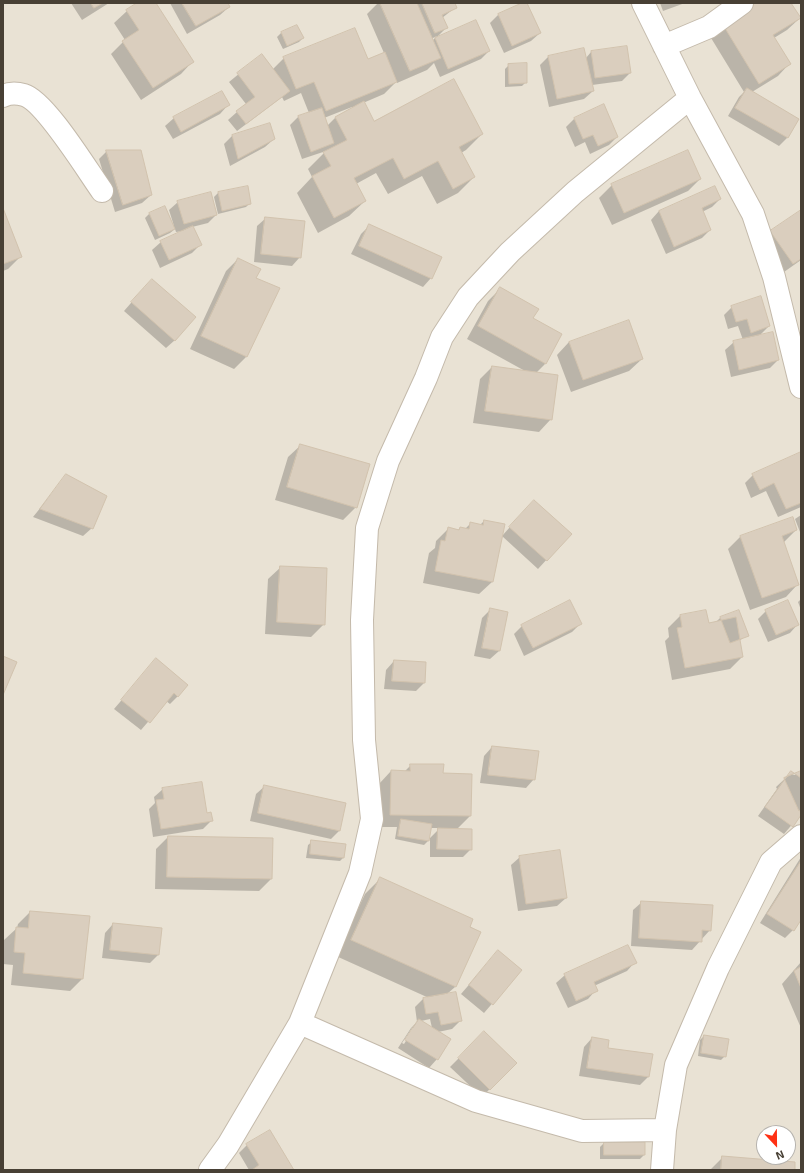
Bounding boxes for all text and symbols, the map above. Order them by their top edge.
north arrow [756,1125,796,1165]
text: N [774,1148,786,1163]

